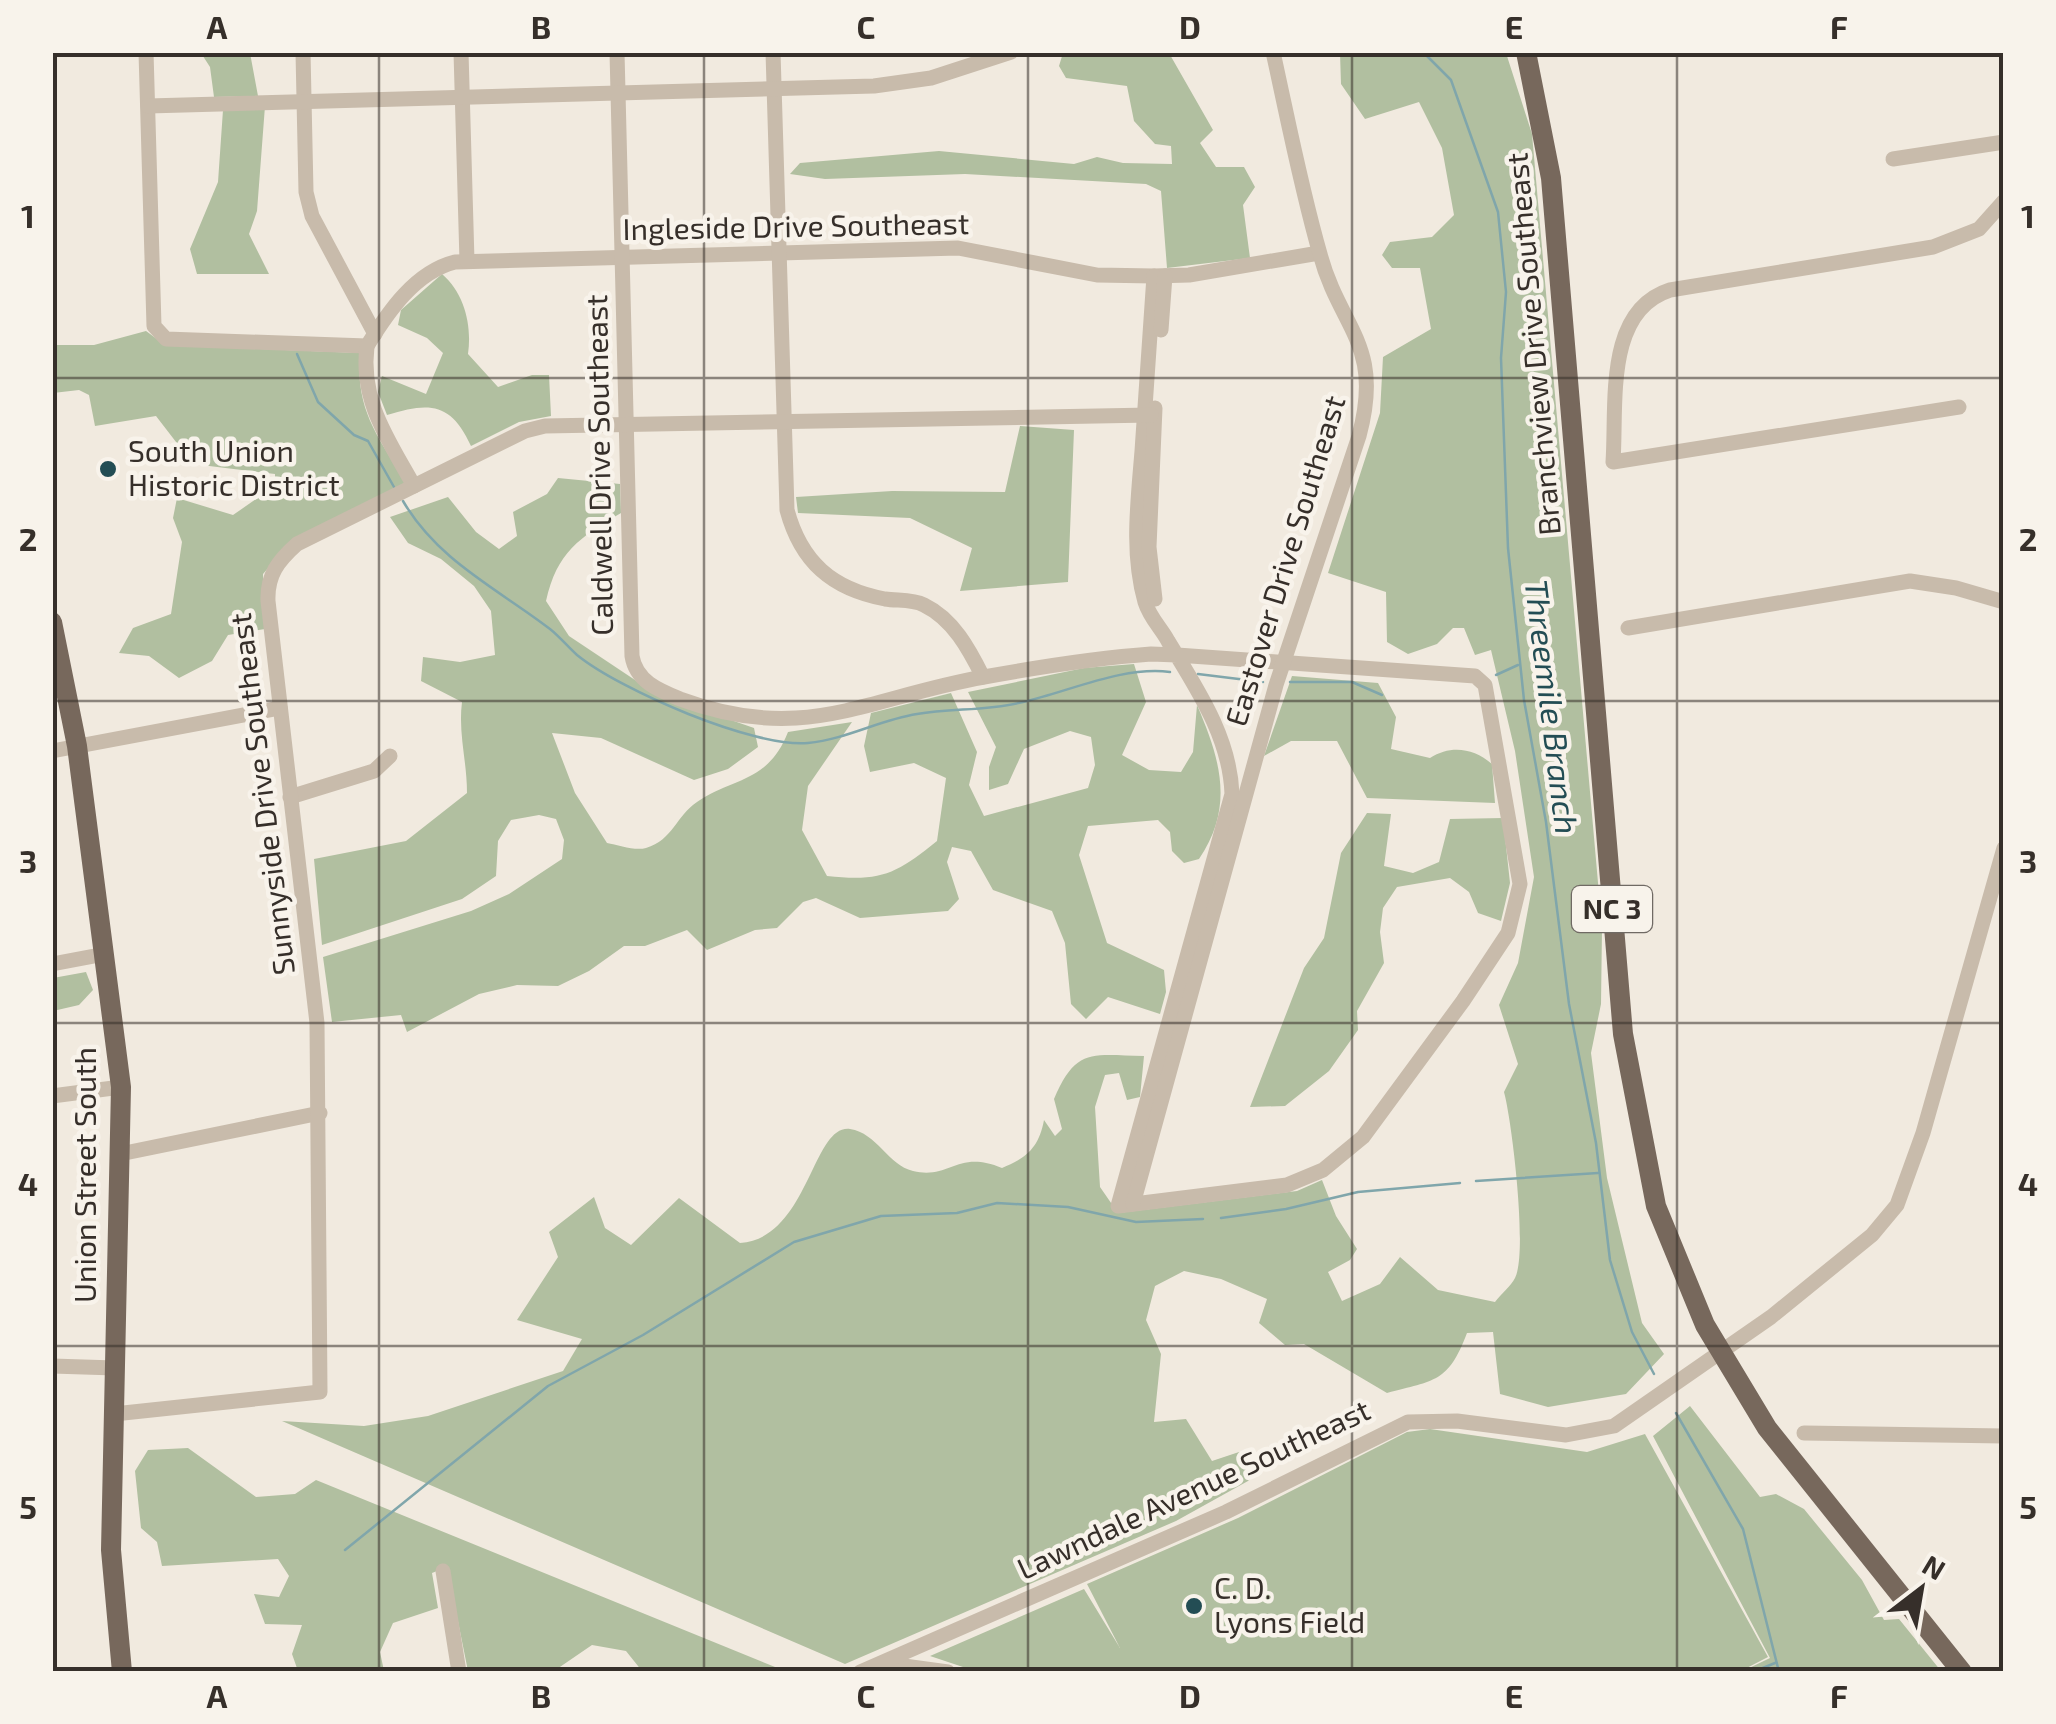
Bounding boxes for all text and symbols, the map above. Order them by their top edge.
text: A [207,7,228,45]
text: B [531,7,551,45]
text: C [857,7,875,45]
text: D [1179,7,1201,45]
text: E [1505,7,1523,45]
text: F [1830,7,1848,45]
street label: Branchview Drive Southeast [1497,151,1567,537]
text: 1 [21,196,35,234]
text: 1 [2021,196,2035,234]
street label: Ingleside Drive Southeast [622,204,970,246]
street label: Caldwell Drive Southeast [577,294,619,636]
street label: Eastover Drive Southeast [1217,391,1352,730]
place label: South Union Historic District [128,432,340,502]
marker: South Union Historic District [97,458,119,480]
text: 2 [19,519,37,557]
text: 2 [2019,519,2037,557]
water label: Threemile Branch [1519,577,1587,836]
street label: Sunnyside Drive Southeast [221,611,301,977]
text: 3 [19,841,37,879]
text: 3 [2019,841,2037,879]
road number: NC 3 [1572,886,1652,932]
street label: Union Street South [66,1047,102,1303]
text: 4 [18,1164,38,1202]
text: 4 [2018,1164,2038,1202]
street label: Lawndale Avenue Southeast [1011,1391,1375,1586]
text: 5 [19,1487,37,1525]
text: 5 [2019,1487,2037,1525]
north arrow [1871,1539,1971,1639]
text: N [1917,1547,1952,1586]
place label: C. D. Lyons Field [1214,1569,1365,1639]
marker: C. D. Lyons Field [1183,1595,1205,1617]
text: A [207,1676,228,1714]
text: B [531,1676,551,1714]
text: C [857,1676,875,1714]
text: D [1179,1676,1201,1714]
text: E [1505,1676,1523,1714]
text: F [1830,1676,1848,1714]

